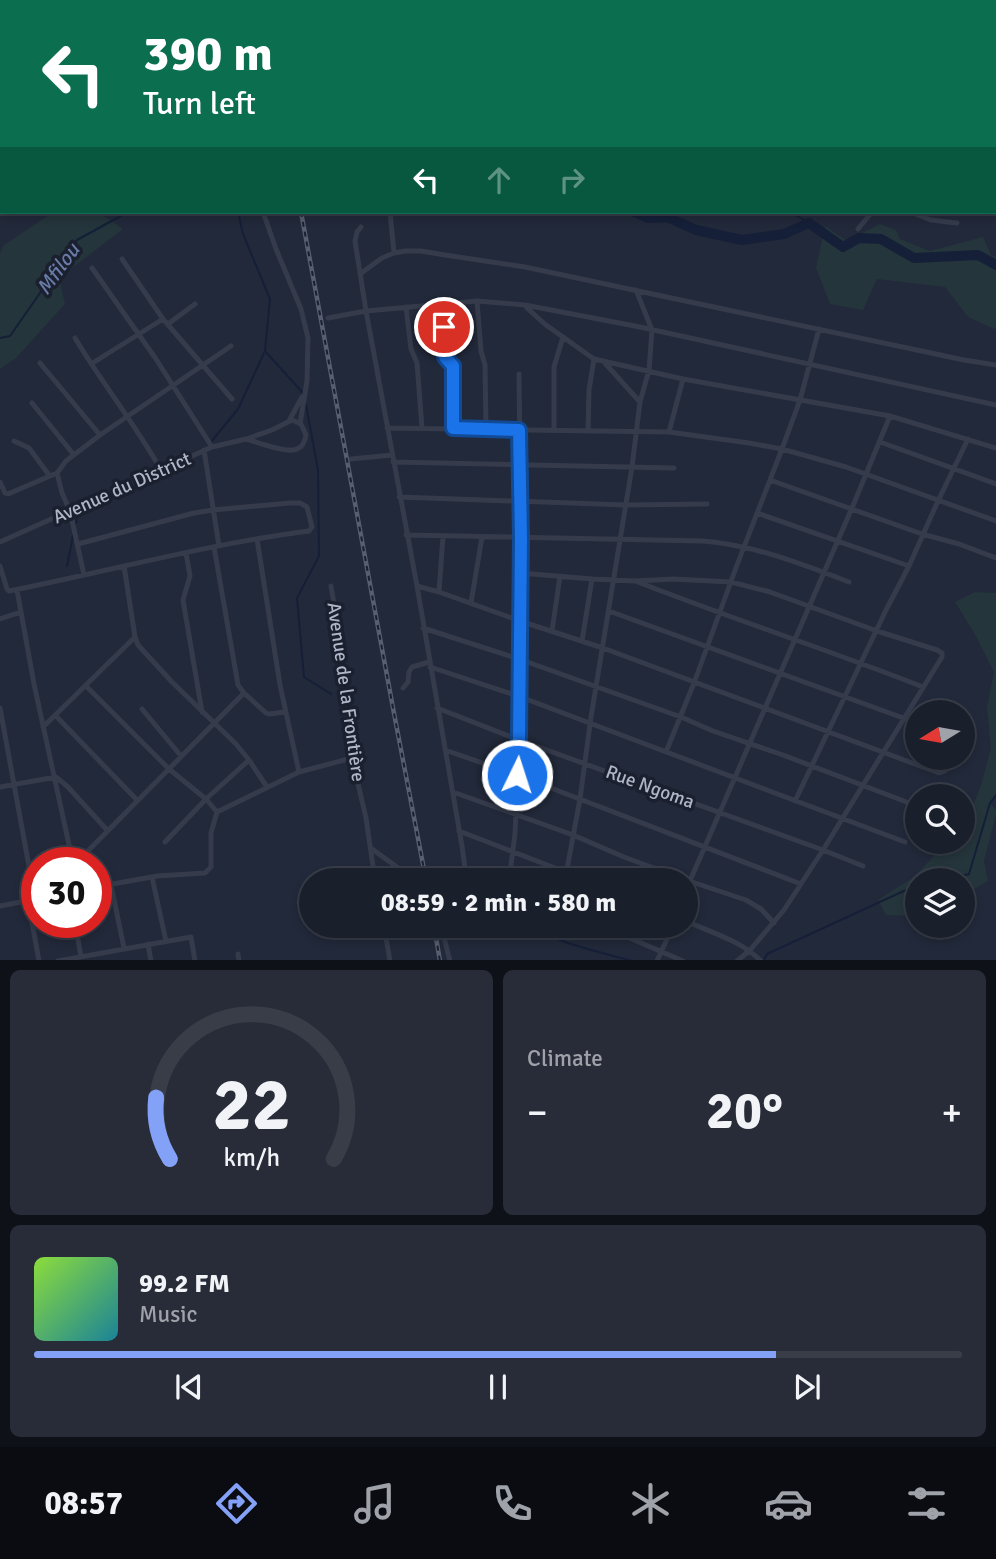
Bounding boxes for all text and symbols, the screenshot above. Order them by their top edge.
text: 390 m [143,24,273,84]
icon: left [28,28,119,119]
text: Turn left [143,84,256,123]
icon: left [407,161,445,199]
icon: ahead [480,161,518,199]
icon: right [553,161,591,199]
water label: Mfilou [31,237,86,300]
pin [414,297,474,357]
icon: arrive [425,308,463,346]
street label: Avenue du District [49,447,195,529]
street label: Avenue de la Frontière [322,601,370,783]
north arrow [905,700,975,770]
map controls [905,700,975,938]
position arrow [480,738,554,812]
street label: Rue Ngoma [602,760,698,814]
button: search [905,784,975,854]
speed limit sign: 30 [21,847,112,938]
button: layers [905,868,975,938]
text: 08:59 · 2 min · 580 m [381,887,616,919]
text: Climate [527,1044,603,1073]
text: 22 [212,1061,291,1150]
text: 20° [706,1079,783,1143]
text: − [527,1089,548,1136]
text: + [941,1089,962,1136]
text: km/h [223,1141,280,1172]
text: 99.2 FM [139,1268,230,1300]
text: Music [139,1300,197,1329]
icon: previous [170,1368,208,1406]
icon: pause [479,1368,517,1406]
icon: next [788,1368,826,1406]
icon: directions [212,1479,261,1528]
icon: music [350,1479,399,1528]
icon: phone [488,1479,537,1528]
icon: climate [626,1479,675,1528]
icon: car [764,1479,813,1528]
icon: filters [902,1479,951,1528]
text: 08:57 [45,1484,123,1523]

